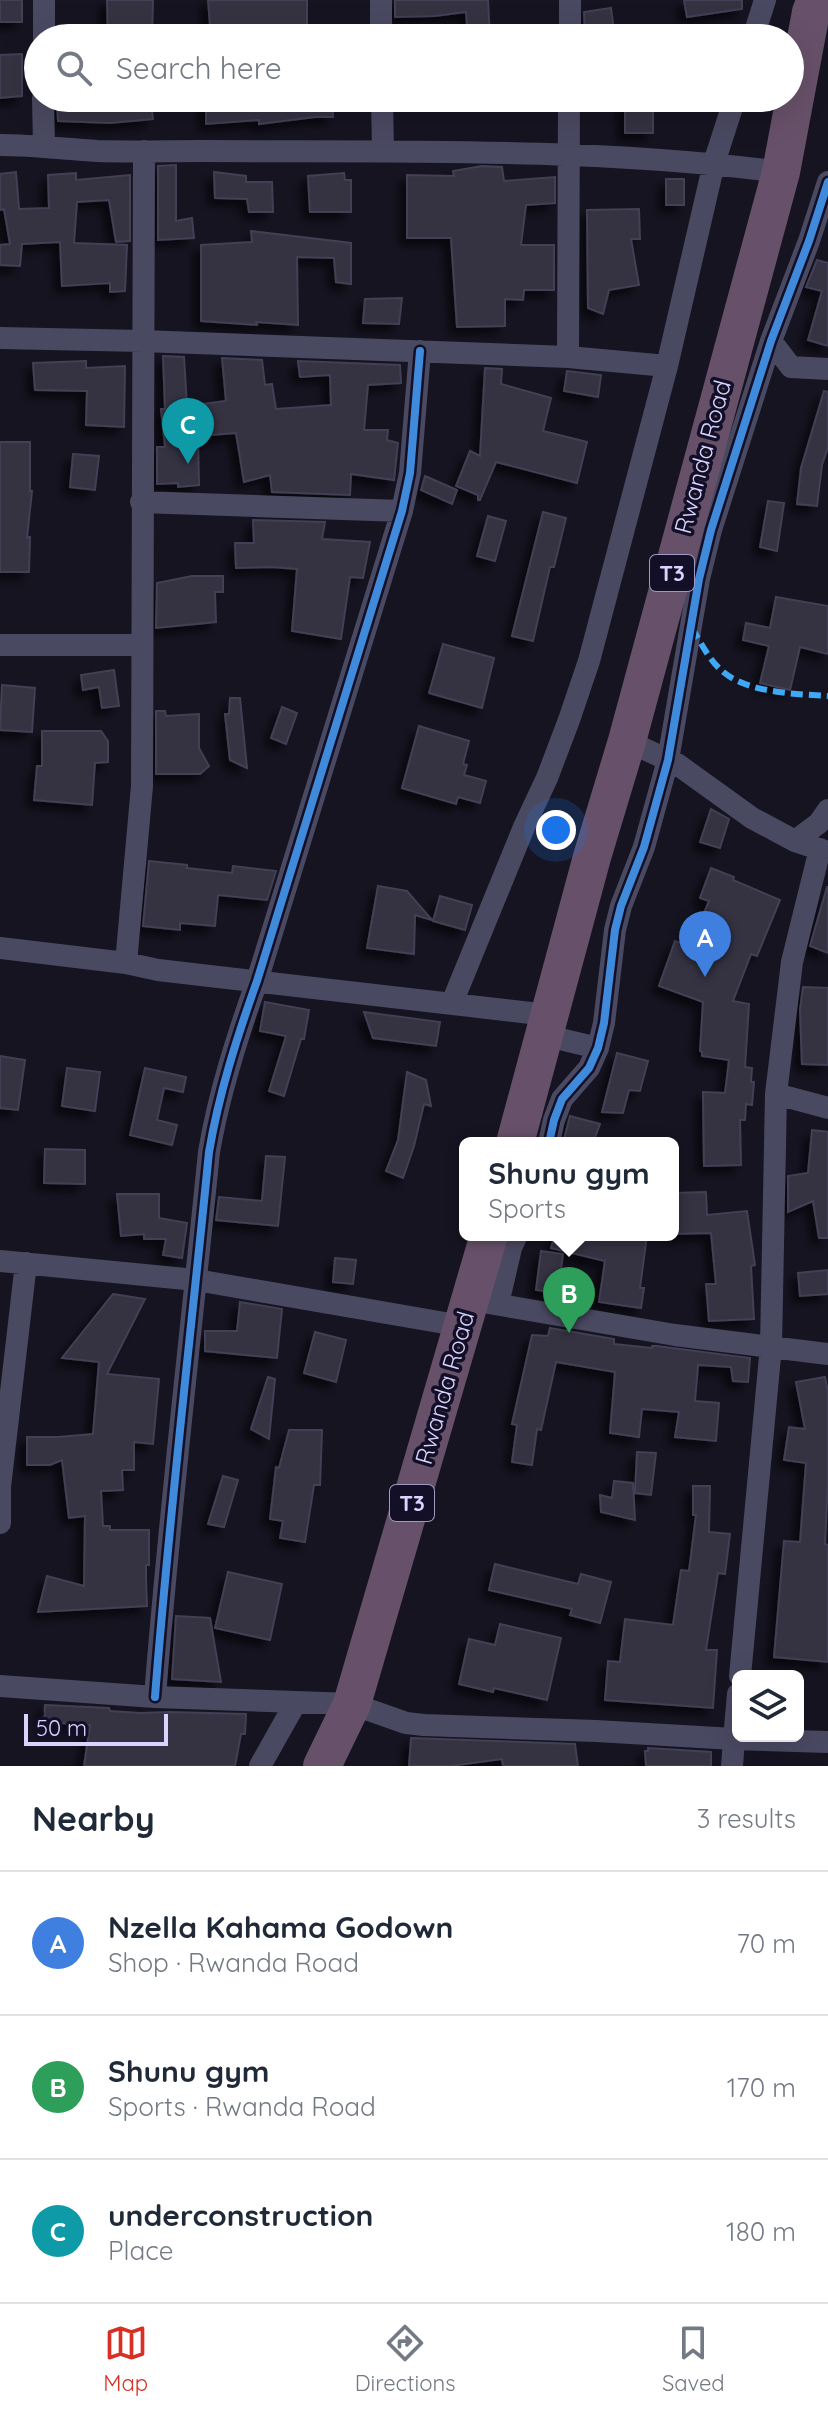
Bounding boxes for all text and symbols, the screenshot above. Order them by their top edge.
search box [24,24,804,112]
icon: search [52,46,96,90]
text: Search here [116,49,282,87]
street label: Rwanda Road [667,377,737,537]
pin: C [162,398,214,464]
road number: T3 [650,555,694,591]
your location [536,810,576,850]
pin: A [679,911,731,977]
popup [459,1137,679,1241]
text: Shunu gym [488,1154,650,1192]
text: Sports [488,1192,566,1225]
pin: B [543,1267,595,1333]
street label: Rwanda Road [408,1308,480,1468]
road number: T3 [390,1485,434,1521]
map controls [732,1670,804,1742]
button: layers [732,1670,804,1742]
scale bar [24,1710,168,1746]
text: 50 m [36,1714,87,1742]
text: Nearby [32,1797,155,1840]
text: 3 results [697,1802,796,1835]
text: Nzella Kahama Godown [108,1908,453,1946]
text: A [50,1927,66,1960]
text: 70 m [736,1927,796,1960]
text: Shop · Rwanda Road [108,1946,359,1979]
text: Shunu gym [108,2052,269,2090]
text: B [49,2071,67,2104]
text: 170 m [727,2071,796,2104]
text: Sports · Rwanda Road [108,2090,376,2123]
text: underconstruction [108,2196,374,2234]
text: C [50,2215,66,2248]
text: 180 m [726,2215,796,2248]
text: Place [108,2234,173,2267]
tab: Map [103,2321,148,2397]
tab: Directions [355,2321,455,2397]
tab: Saved [662,2321,725,2397]

